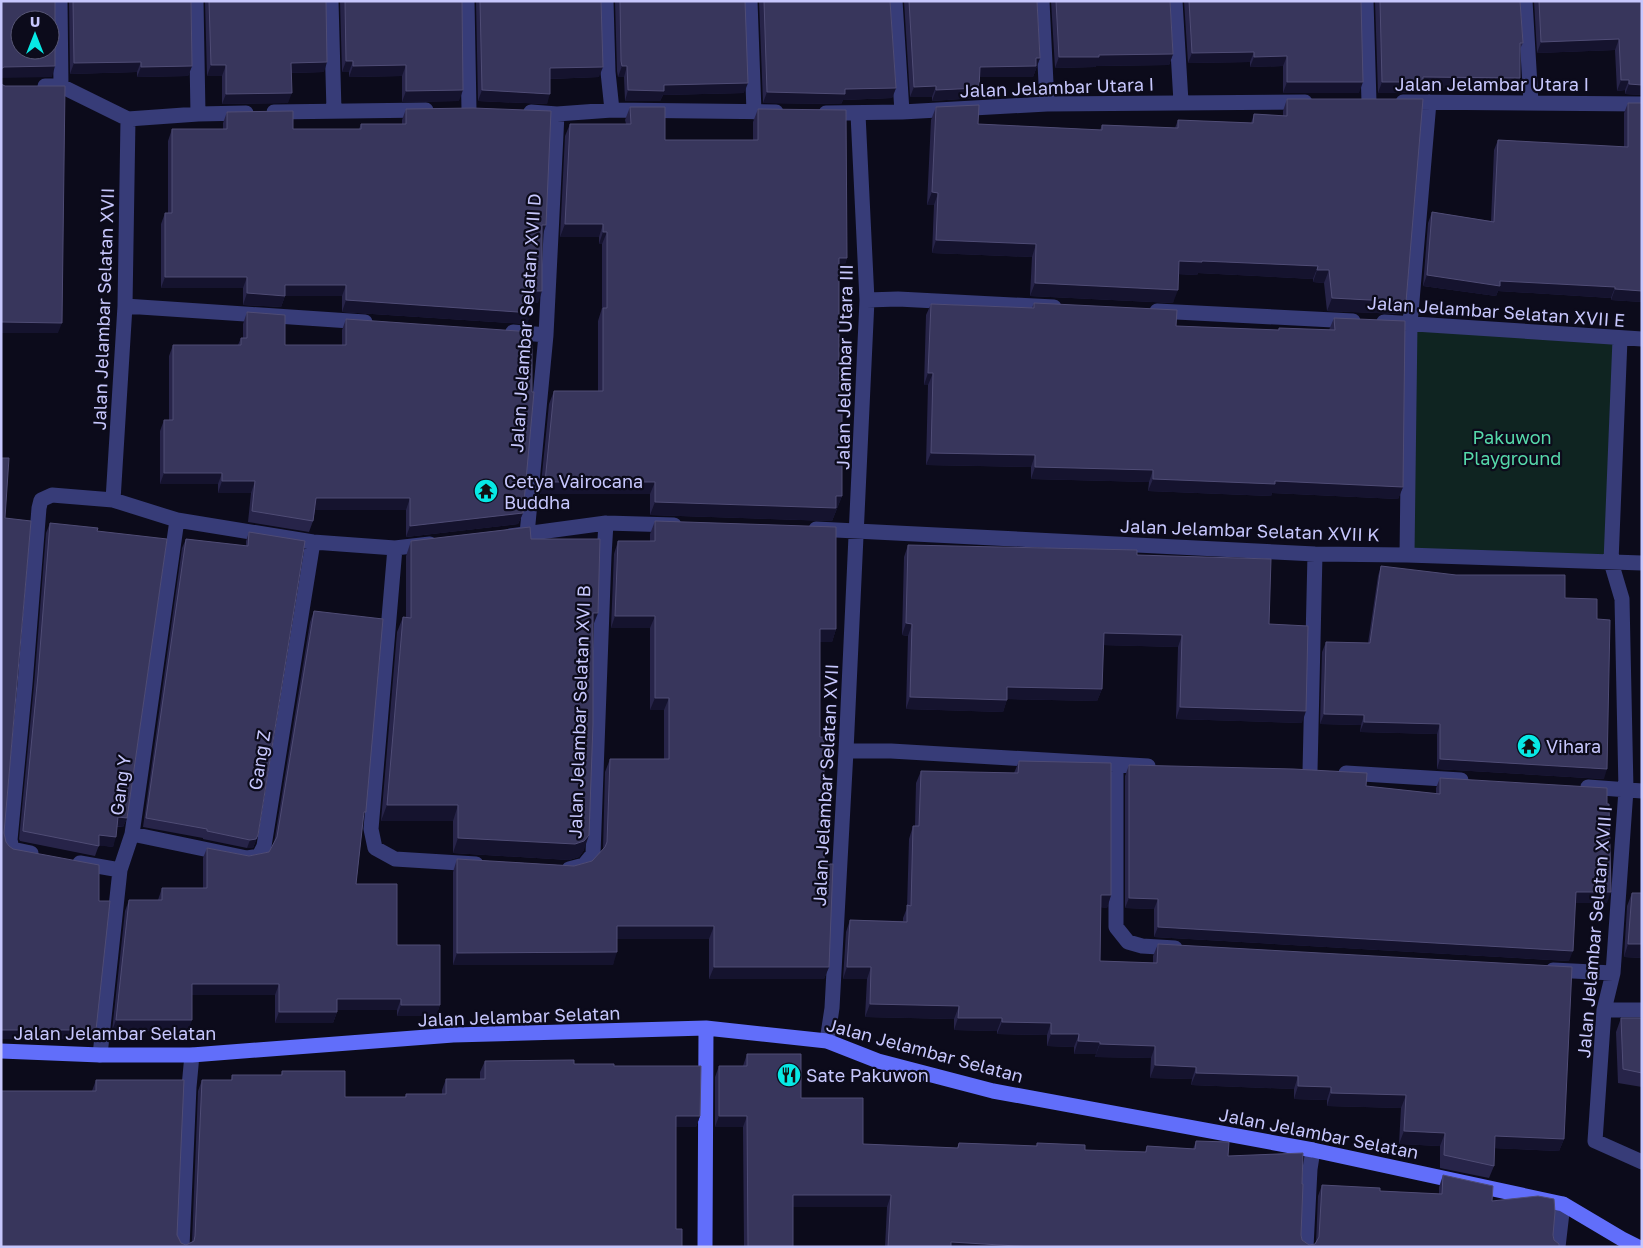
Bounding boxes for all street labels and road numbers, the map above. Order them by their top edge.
street label: Jalan Jelambar Utara I [959,73,1155,101]
street label: Jalan Jelambar Utara I [1395,73,1589,95]
street label: Jalan Jelambar Selatan XVII [88,187,118,431]
street label: Jalan Jelambar Selatan XVII D [505,193,545,453]
street label: Jalan Jelambar Utara III [831,264,857,470]
street label: Jalan Jelambar Selatan XVII E [1366,291,1626,331]
street label: Jalan Jelambar Selatan XVII K [1120,514,1380,546]
street label: Jalan Jelambar Selatan XVI B [564,585,594,839]
street label: Jalan Jelambar Selatan XVII [808,663,842,907]
street label: Gang Z [243,728,275,792]
street label: Gang Y [105,753,135,817]
street label: Jalan Jelambar Selatan XVII I [1572,805,1616,1059]
street label: Jalan Jelambar Selatan [417,1001,621,1031]
street label: Jalan Jelambar Selatan [824,1013,1026,1087]
street label: Jalan Jelambar Selatan [14,1022,216,1044]
street label: Jalan Jelambar Selatan [1217,1103,1421,1163]

